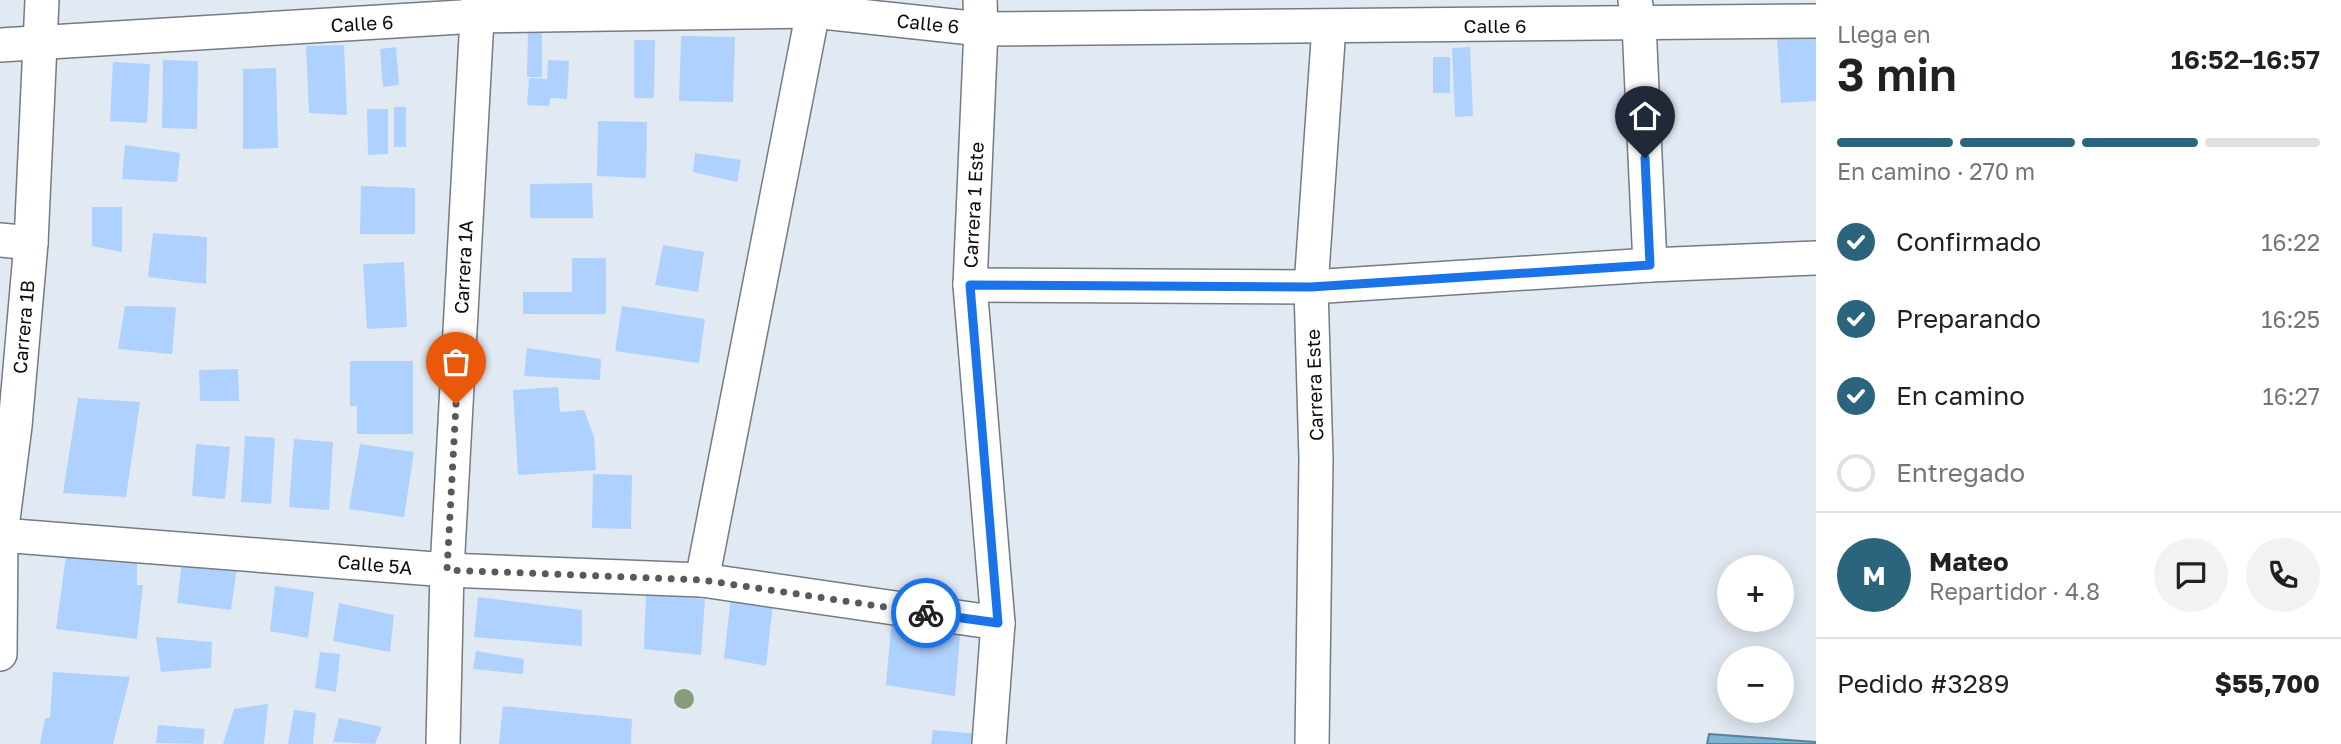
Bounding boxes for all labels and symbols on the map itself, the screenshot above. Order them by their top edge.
street label: Calle 6 [896,8,960,38]
street label: Calle 6 [330,10,394,36]
street label: Calle 6 [1464,14,1526,37]
pin [1615,86,1675,158]
street label: Carrera 1 Este [958,141,988,269]
street label: Carrera 1A [449,219,477,315]
street label: Carrera 1B [7,279,39,375]
street label: Carrera Este [1301,328,1327,442]
pin [426,332,486,404]
street label: Calle 5A [337,549,414,579]
courier [891,578,961,648]

